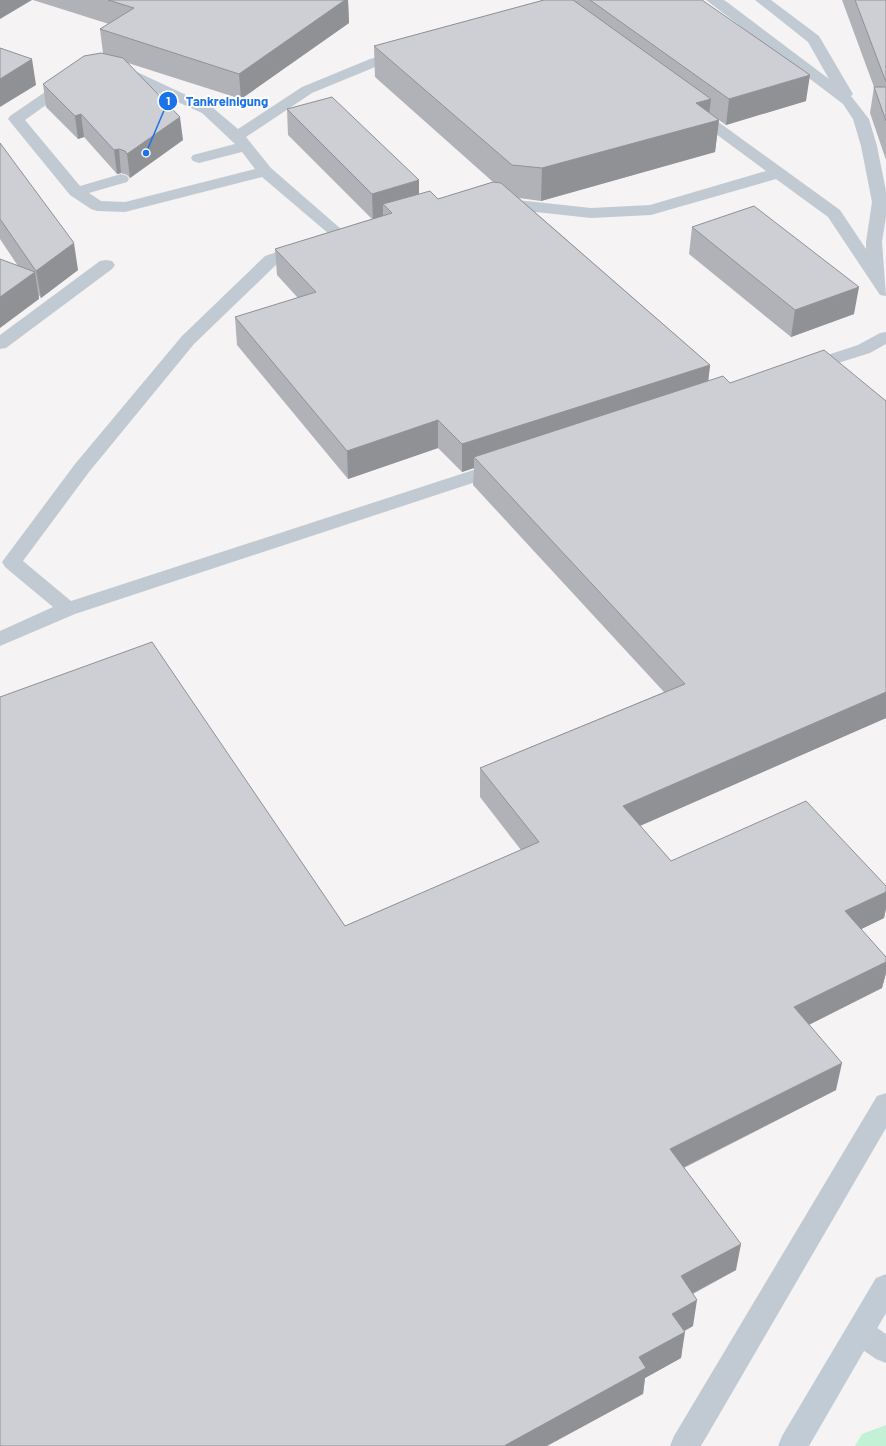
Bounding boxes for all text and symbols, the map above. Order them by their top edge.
callout: Tankreinigung [158,89,276,114]
text: 1 [166,93,170,107]
text: Tankreinigung [186,93,268,109]

